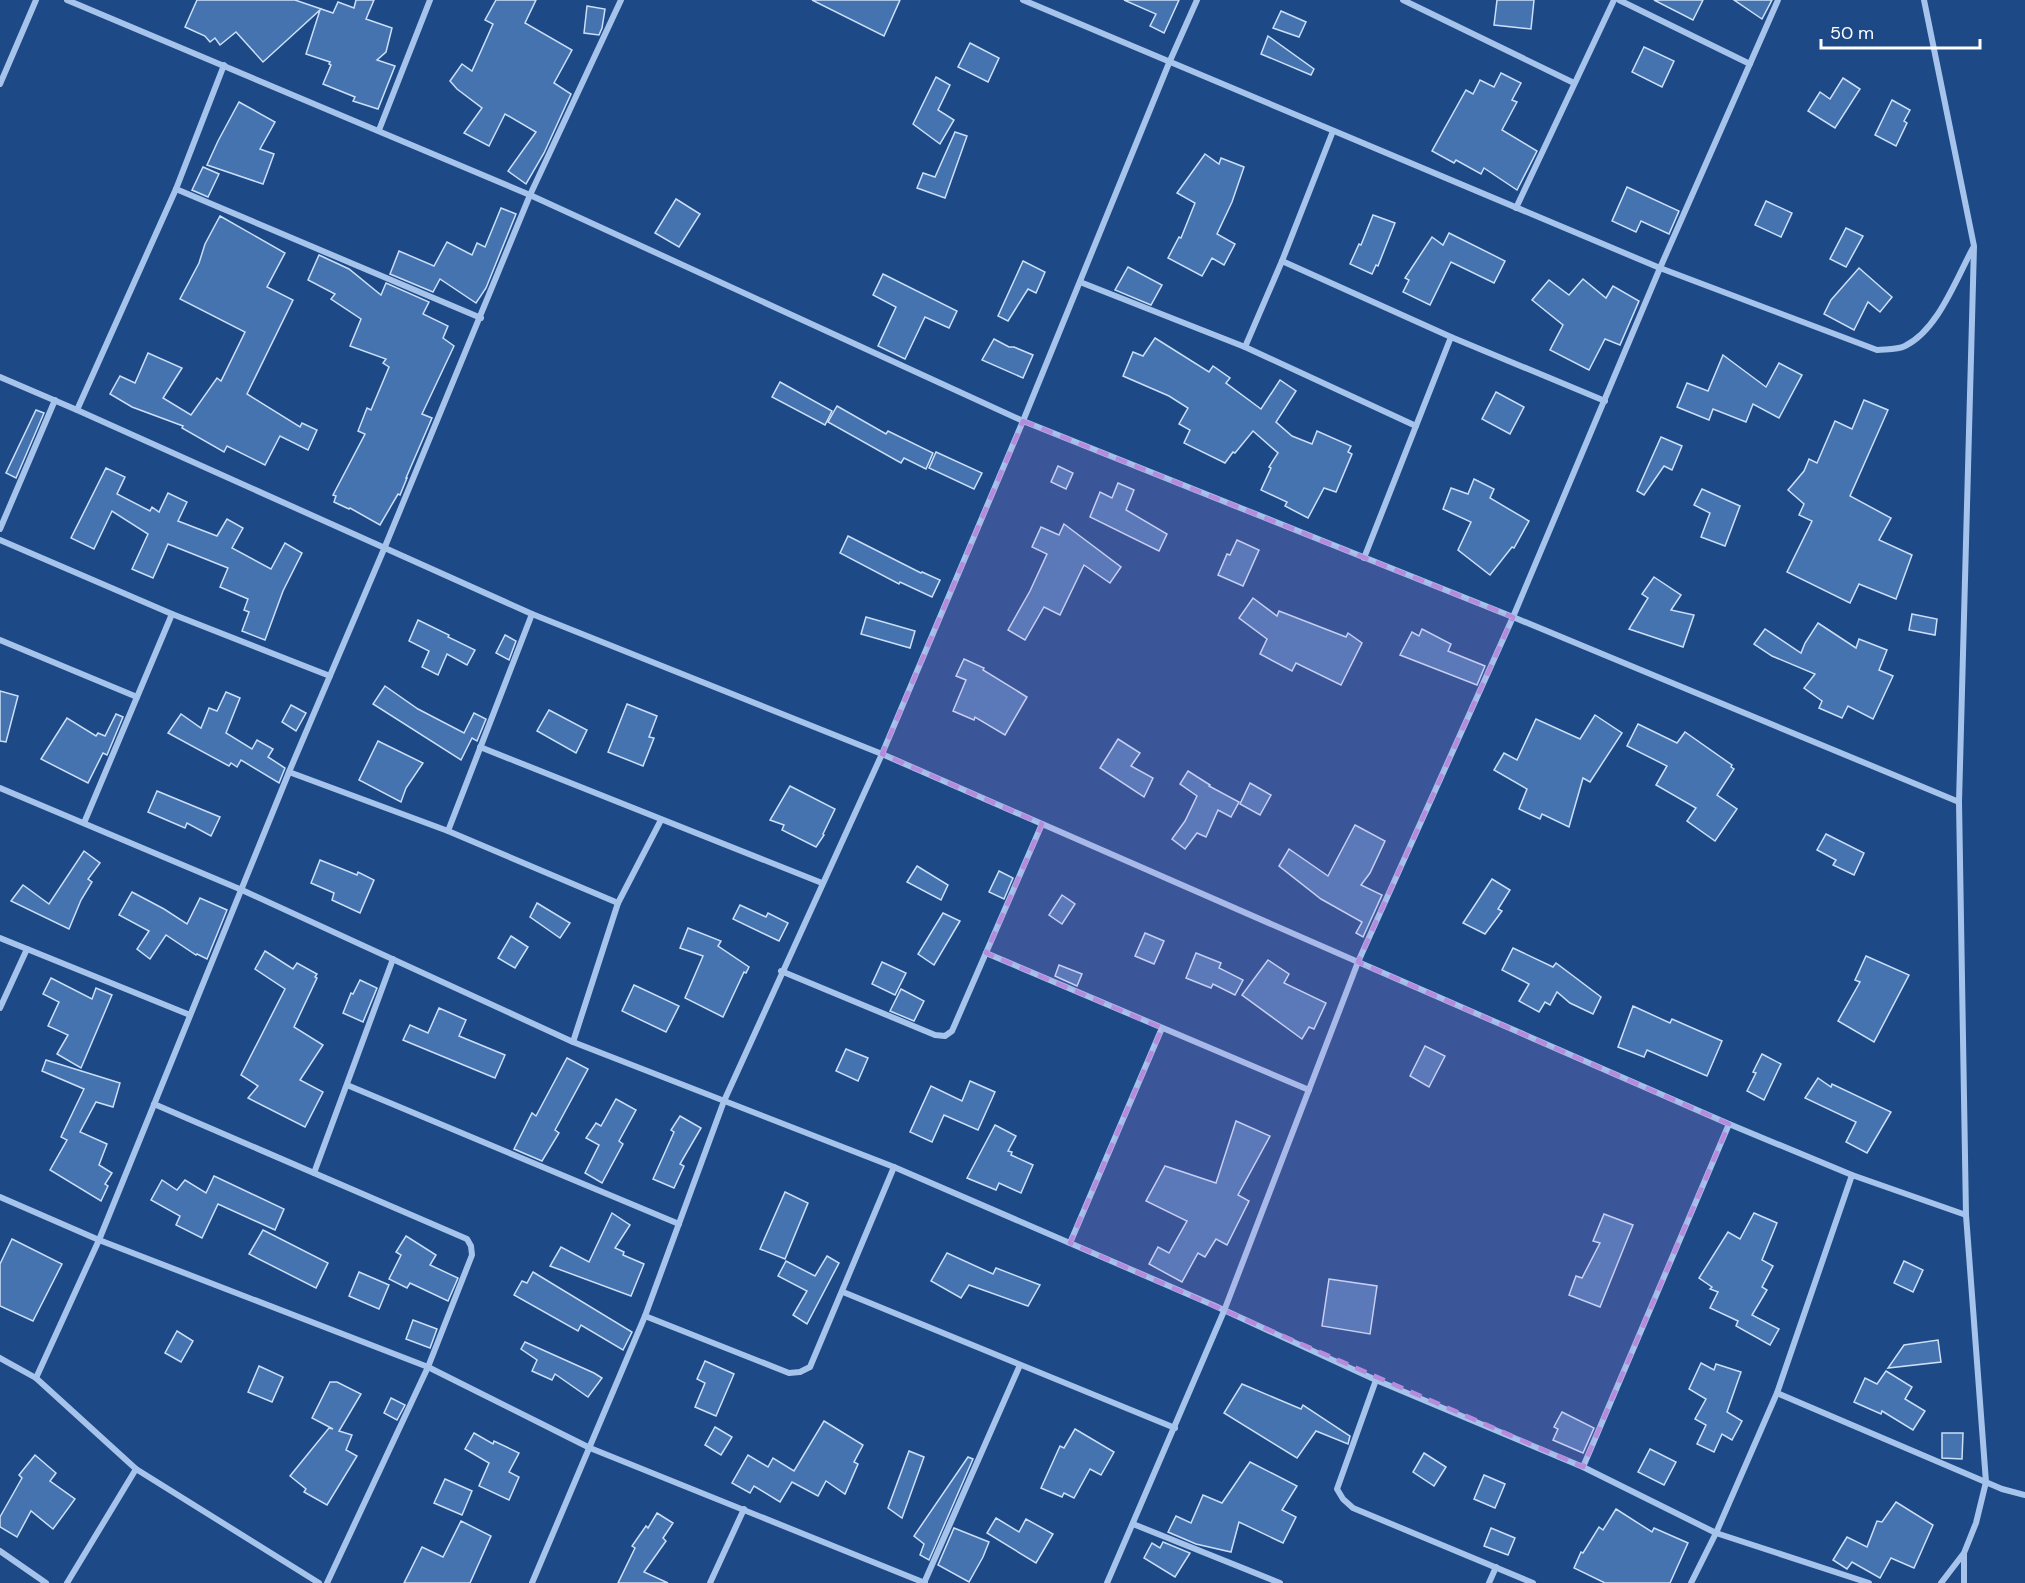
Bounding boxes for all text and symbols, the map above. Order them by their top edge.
scale bar [1821,12,1980,50]
text: 50 m [1830,21,1874,45]

